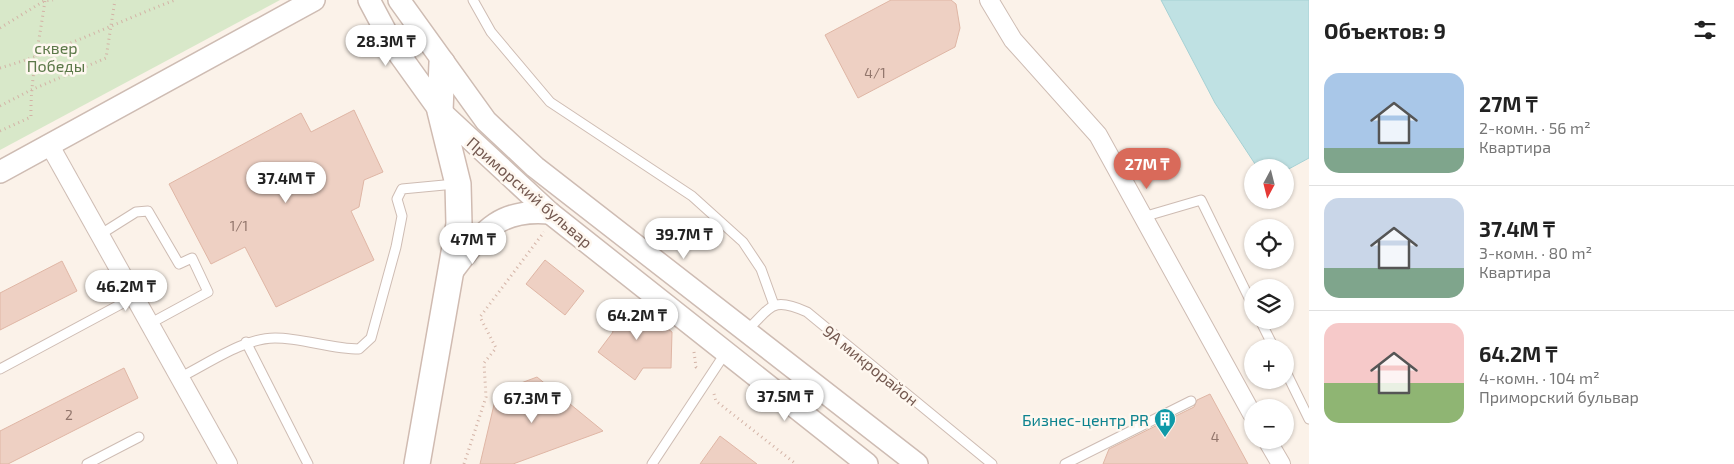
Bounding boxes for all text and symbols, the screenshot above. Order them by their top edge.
icon: filters [1691,16,1719,44]
text: Объектов: 9 [1324,18,1446,43]
pin: 28.3M ₸ [340,24,432,67]
text: 28.3M ₸ [356,31,416,50]
park label: сквер Победы [27,38,85,75]
house number: 4/1 [864,64,886,81]
text: 27M ₸ [1479,91,1538,116]
icon: home [1364,93,1424,153]
text: 2-комн. · 56 m² [1479,118,1591,137]
street label: Приморский бульвар [463,132,597,252]
text: Квартира [1479,137,1551,156]
pin: 27M ₸ [1112,148,1182,190]
text: 27M ₸ [1125,154,1169,173]
north arrow [1244,159,1294,209]
map controls [1244,159,1294,449]
pin: 37.4M ₸ [240,162,332,204]
text: 37.4M ₸ [257,168,315,187]
text: 37.4M ₸ [1479,216,1555,241]
house number: 1/1 [230,217,248,234]
pin: 39.7M ₸ [638,218,730,260]
icon: home [1364,218,1424,278]
button: locate [1244,219,1294,269]
pin: 47M ₸ [438,222,508,265]
text: 39.7M ₸ [655,224,713,243]
text: 47M ₸ [450,229,496,248]
text: 3-комн. · 80 m² [1479,243,1592,262]
text: Квартира [1479,262,1551,281]
pin: 46.2M ₸ [80,270,172,312]
text: 46.2M ₸ [96,276,156,295]
button: layers [1244,279,1294,329]
pin: 64.2M ₸ [591,298,683,341]
text: 64.2M ₸ [607,305,667,324]
street label: 9А микрорайон [820,321,922,409]
button: + [1244,339,1294,389]
text: 64.2M ₸ [1479,341,1557,366]
icon: home [1364,343,1424,403]
text: 4-комн. · 104 m² [1479,368,1600,387]
pin: 37.5M ₸ [739,380,831,422]
pin: 67.3M ₸ [486,382,578,424]
text: 37.5M ₸ [757,386,813,405]
text: Приморский бульвар [1479,387,1639,406]
text: 67.3M ₸ [503,388,561,407]
button: − [1244,399,1294,449]
house number: 2 [65,406,73,423]
building icon: Бизнес-центр PR [1153,407,1177,438]
place label: Бизнес-центр PR [1022,410,1149,429]
house number: 4 [1211,428,1219,445]

